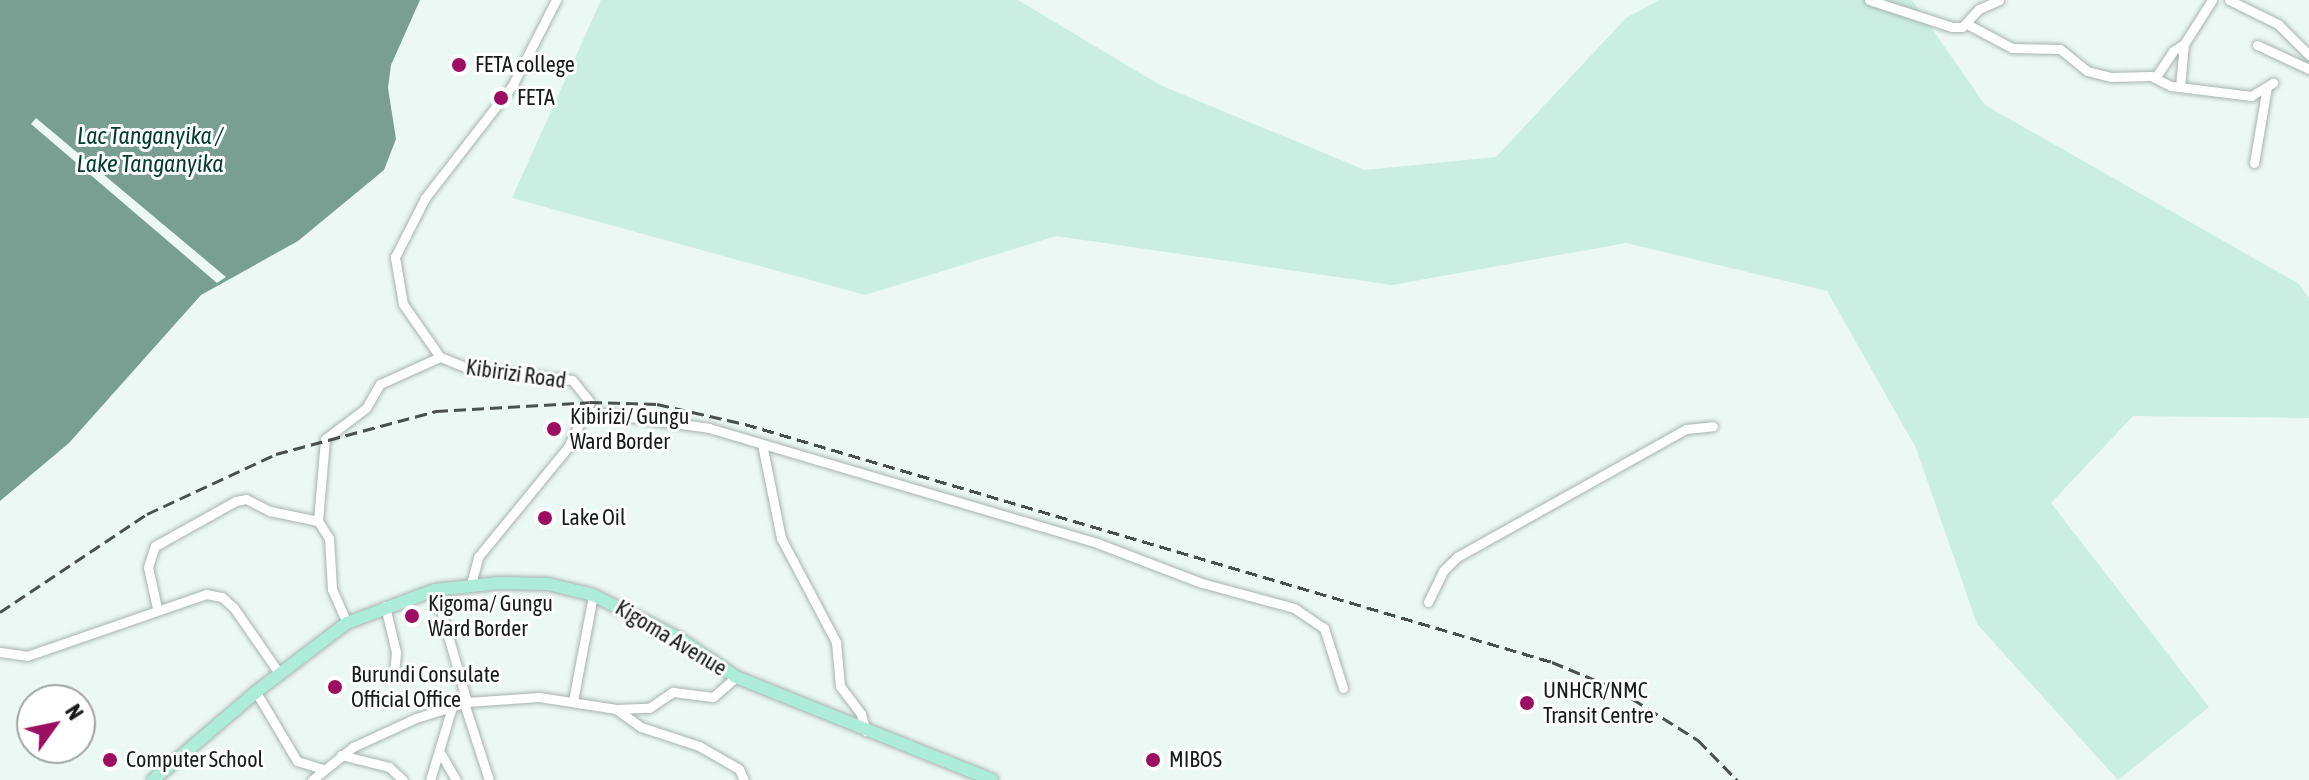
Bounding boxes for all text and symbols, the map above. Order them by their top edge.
place label: FETA college [475,52,575,78]
marker: FETA college [450,56,468,74]
place label: FETA [517,85,555,111]
marker: FETA [492,89,510,107]
water label: Lac Tanganyika / Lake Tanganyika [77,122,223,178]
street label: Kibirizi Road [464,354,568,394]
place label: Kibirizi/ Gungu Ward Border [570,403,689,454]
marker: Kibirizi/ Gungu Ward Border [545,420,563,438]
place label: Lake Oil [561,505,626,531]
marker: Lake Oil [536,509,554,527]
place label: Kigoma/ Gungu Ward Border [428,590,553,642]
street label: Kigoma Avenue [611,594,731,682]
marker: Kigoma/ Gungu Ward Border [403,607,421,625]
place label: Burundi Consulate Official Office [351,661,500,712]
place label: UNHCR/NMC Transit Centre [1543,677,1654,728]
marker: Burundi Consulate Official Office [326,678,344,696]
north arrow [16,684,96,764]
marker: UNHCR/NMC Transit Centre [1518,694,1536,712]
text: N [60,699,89,725]
place label: Computer School [126,747,263,773]
place label: MIBOS [1169,747,1222,773]
marker: Computer School [101,751,119,769]
marker: MIBOS [1144,751,1162,769]

